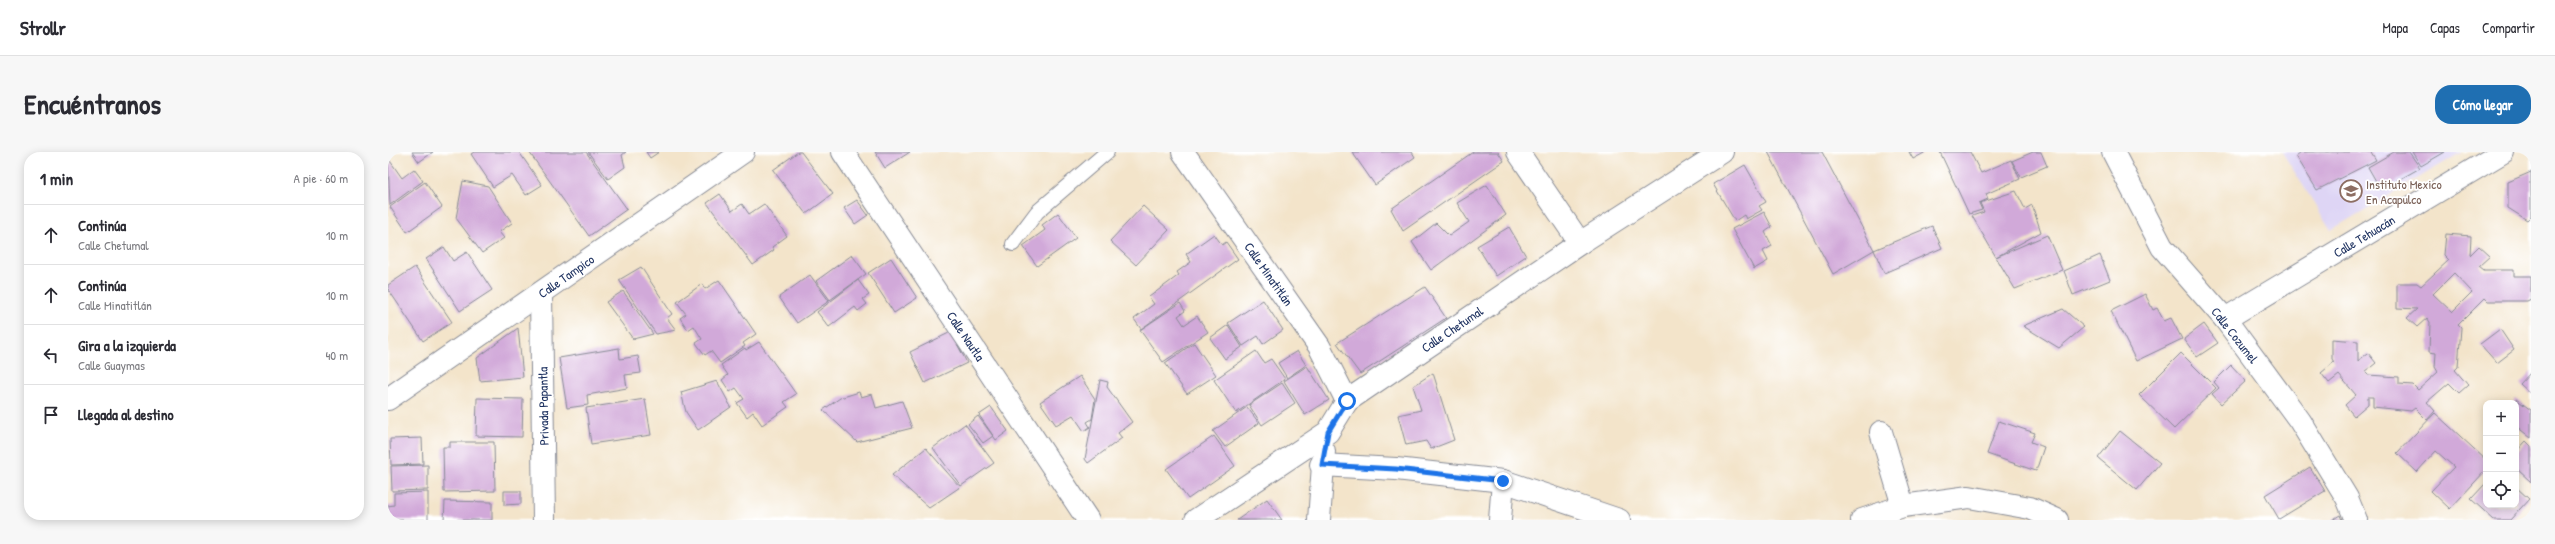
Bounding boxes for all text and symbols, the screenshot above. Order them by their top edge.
text: Strollr [20,15,66,41]
text: Mapa [2383,18,2408,37]
text: Capas [2430,18,2460,37]
text: Compartir [2482,18,2535,37]
text: Encuéntranos [24,85,161,123]
button: Cómo llegar [2435,85,2531,124]
text: 1 min [40,167,73,190]
text: A pie · 60 m [294,169,348,187]
place label: Instituto Mexico En Acapulco [2366,175,2442,208]
school or university icon: Instituto Mexico En Acapulco [2338,178,2364,204]
street label: Calle Tehuacán [2330,210,2398,261]
text: Continúa [78,215,126,236]
icon: ahead [40,224,62,246]
text: 10 m [326,226,348,244]
text: Calle Chetumal [78,236,149,254]
street label: Calle Minatitlán [1240,239,1298,310]
street label: Calle Tampico [534,250,598,302]
text: Continúa [78,275,126,296]
icon: ahead [40,284,62,306]
text: 10 m [326,286,348,304]
text: Calle Minatitlán [78,296,152,314]
street label: Calle Chetumal [1418,301,1487,356]
street label: Calle Cozumel [2207,303,2263,367]
street label: Calle Nautla [943,308,989,364]
text: Gira a la izquierda [78,335,176,356]
icon: left [40,344,62,366]
text: 40 m [325,346,348,364]
text: Calle Guaymas [78,356,145,374]
street label: Privada Papantla [533,367,553,445]
route start [1338,392,1356,410]
map controls [2483,400,2519,508]
button: + [2483,400,2519,436]
icon: arrive [40,404,62,426]
text: Llegada al destino [78,404,174,425]
button: − [2483,436,2519,472]
route end [1494,472,1512,490]
button: locate [2483,472,2519,508]

